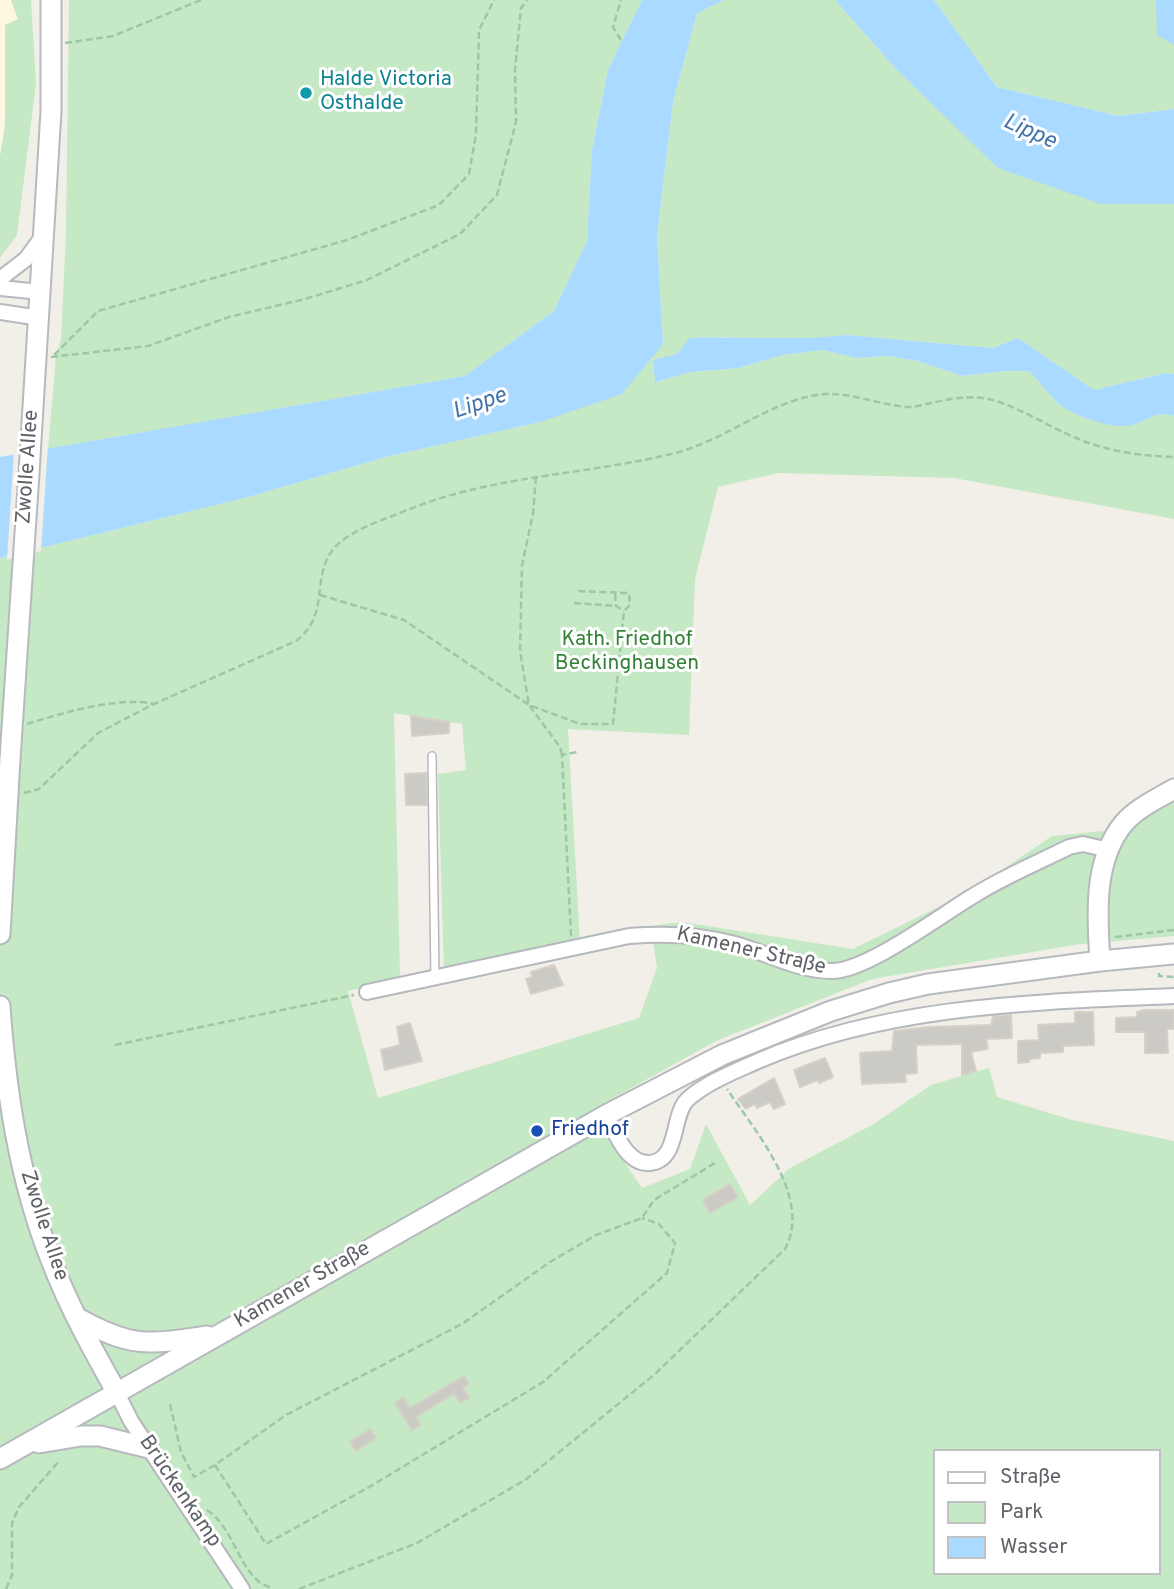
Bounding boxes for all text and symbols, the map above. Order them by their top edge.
place label: Halde Victoria Osthalde [320,68,452,118]
marker: Halde Victoria Osthalde [298,85,314,101]
water label: Lippe [998,109,1060,157]
water label: Lippe [450,383,510,427]
street label: Zwolle Allee [12,409,46,525]
park label: Kath. Friedhof Beckinghausen [555,628,699,678]
street label: Kamener Straße [674,923,828,981]
place label: Friedhof [551,1118,629,1144]
marker: Friedhof [529,1123,545,1139]
street label: Zwolle Allee [13,1168,73,1284]
street label: Kamener Straße [231,1237,375,1335]
street label: Brückenkamp [132,1431,226,1553]
legend [932,1449,1160,1575]
text: Straße [1000,1464,1061,1491]
text: Park [1000,1499,1043,1526]
text: Wasser [1000,1534,1067,1561]

